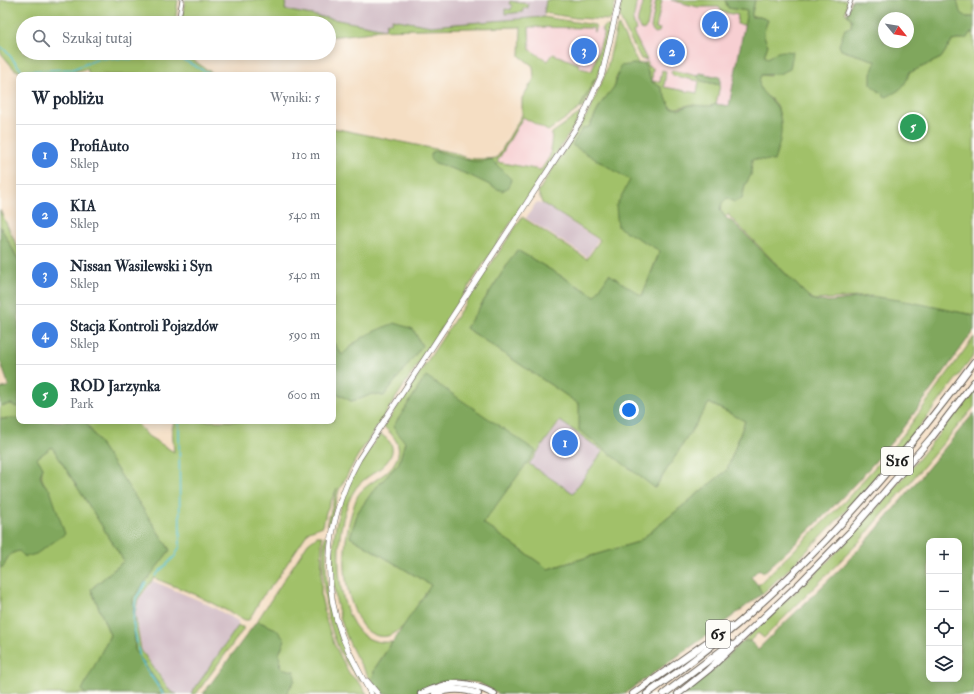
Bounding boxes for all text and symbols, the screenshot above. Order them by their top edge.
pin: 4 [702,9,728,39]
north arrow [878,12,914,48]
search box [16,16,336,60]
icon: search [30,27,52,49]
text: Szukaj tutaj [62,29,132,48]
pin: 3 [571,36,597,66]
pin: 2 [659,37,685,67]
text: W pobliżu [32,88,104,109]
text: Wyniki: 5 [270,90,320,106]
pin: 5 [900,112,926,142]
text: ProfiAuto [70,137,129,156]
text: 1 [43,147,47,163]
text: 110 m [291,147,320,163]
text: Sklep [70,156,99,172]
text: KIA [70,197,96,216]
text: 2 [42,207,48,223]
text: 540 m [288,207,320,223]
text: Sklep [70,216,99,232]
text: Nissan Wasilewski i Syn [70,257,212,276]
text: 3 [43,267,48,283]
text: 540 m [288,267,320,283]
text: Sklep [70,276,99,292]
text: Stacja Kontroli Pojazdów [70,317,218,336]
text: 4 [41,327,49,343]
text: 590 m [288,327,320,343]
text: Sklep [70,336,99,352]
text: ROD Jarzynka [70,377,160,396]
text: 5 [42,387,48,403]
text: 600 m [287,387,320,403]
text: Park [70,396,94,412]
your location [619,400,639,420]
pin: 1 [552,428,578,458]
road number: S16 [881,447,913,475]
map controls [926,538,962,682]
button: + [926,538,962,574]
button: − [926,574,962,610]
button: locate [926,610,962,646]
road number: 65 [706,620,730,648]
button: layers [926,646,962,682]

